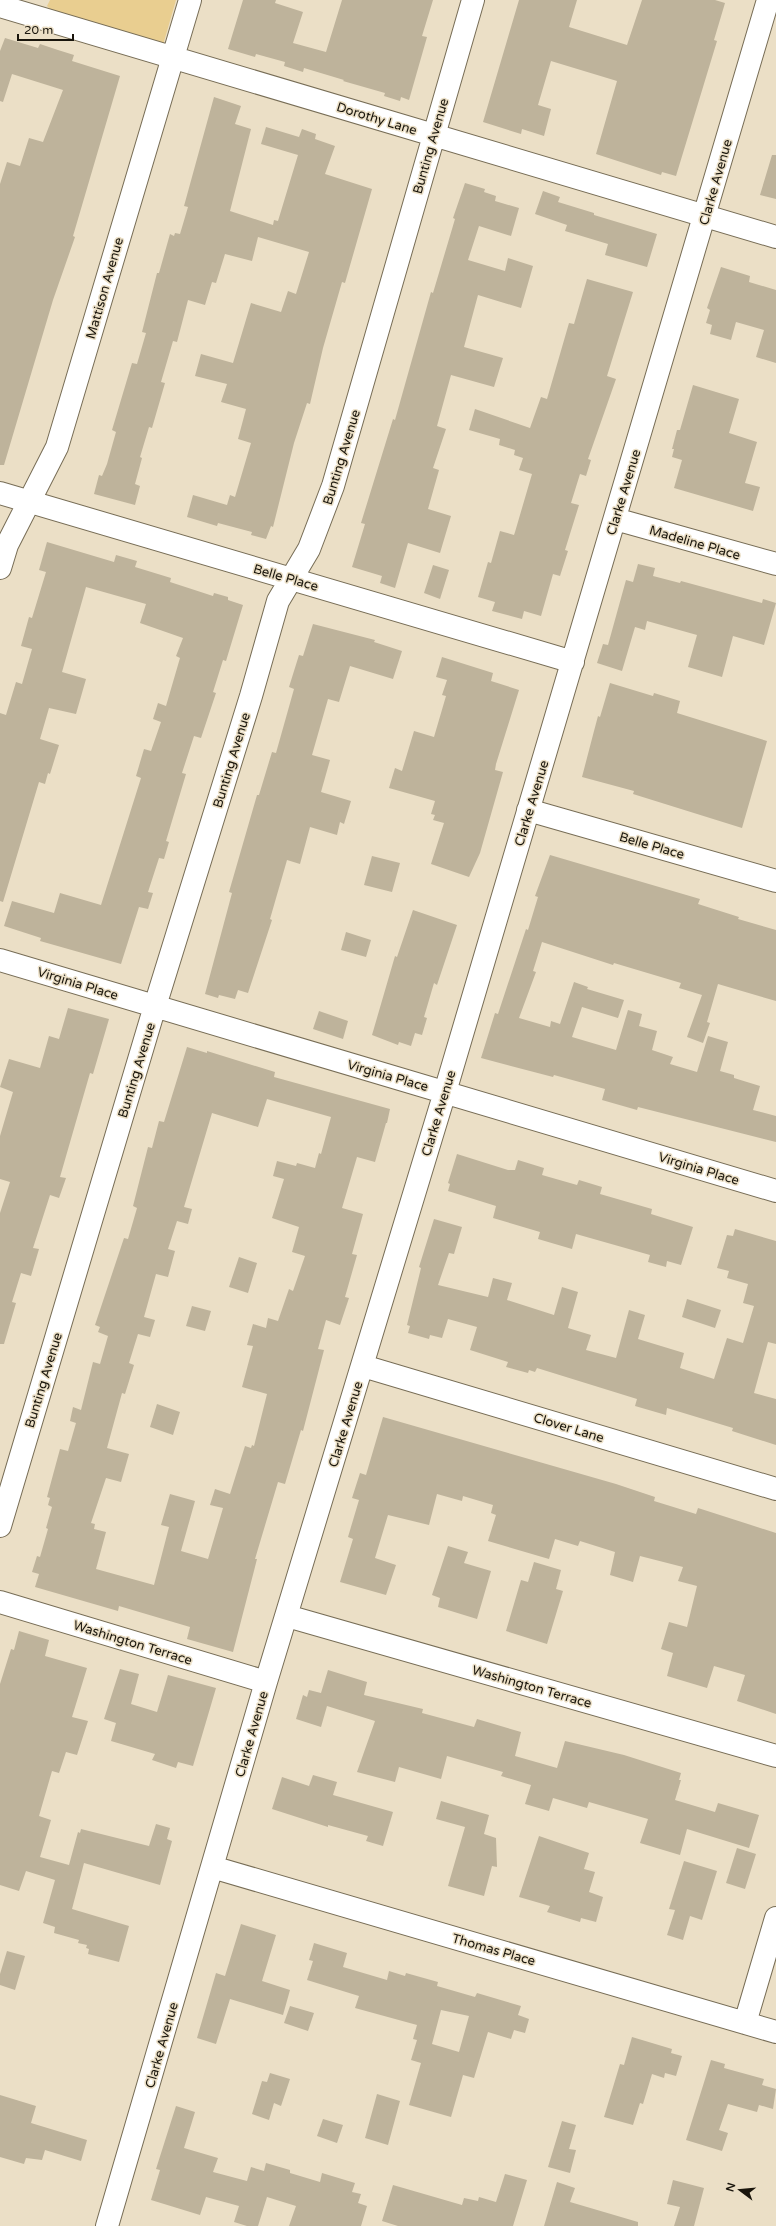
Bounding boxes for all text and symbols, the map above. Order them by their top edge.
scale bar [18,16,73,42]
text: 20 m [24,23,53,37]
street label: Bunting Avenue [410,97,452,196]
street label: Dorothy Lane [335,99,419,139]
street label: Clarke Avenue [696,137,736,227]
street label: Mattison Avenue [83,236,127,341]
street label: Bunting Avenue [320,408,364,507]
street label: Clarke Avenue [603,447,645,537]
street label: Madeline Place [647,522,742,564]
street label: Belle Place [251,561,320,595]
street label: Bunting Avenue [210,711,254,810]
street label: Clarke Avenue [511,758,553,848]
street label: Belle Place [617,829,686,863]
street label: Virginia Place [35,964,120,1004]
street label: Bunting Avenue [115,1021,159,1120]
street label: Virginia Place [345,1057,430,1095]
street label: Clarke Avenue [418,1068,460,1158]
street label: Virginia Place [656,1149,741,1189]
street label: Bunting Avenue [22,1331,66,1430]
street label: Clarke Avenue [325,1379,367,1469]
street label: Clover Lane [532,1410,606,1446]
street label: Washington Terrace [71,1617,194,1669]
street label: Washington Terrace [470,1662,593,1712]
street label: Clarke Avenue [232,1689,272,1779]
street label: Thomas Place [450,1930,537,1969]
street label: Clarke Avenue [142,2000,182,2090]
north arrow [720,2170,760,2210]
text: N [723,2181,738,2193]

